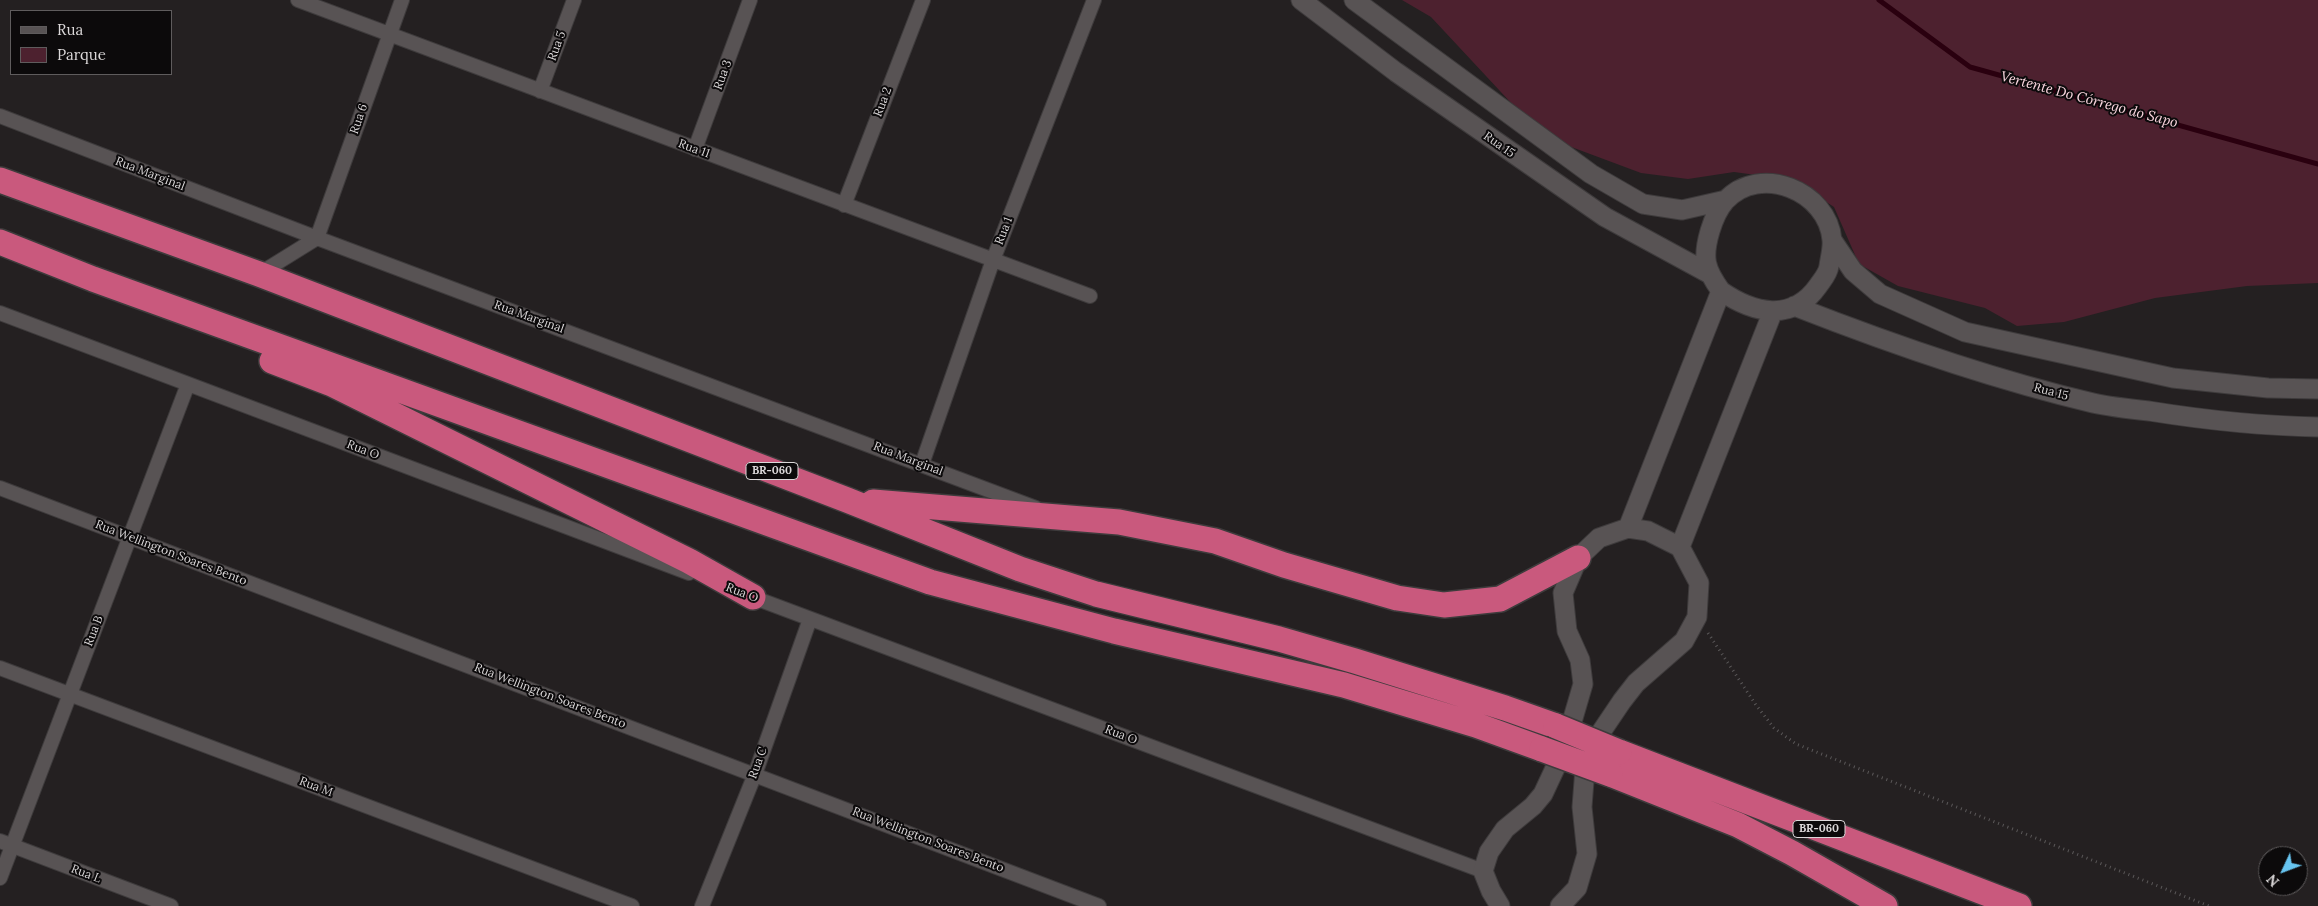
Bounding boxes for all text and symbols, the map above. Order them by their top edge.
legend [10,10,172,75]
text: Rua [57,20,83,39]
street label: Rua 5 [545,29,569,63]
text: Parque [57,45,106,64]
street label: Rua 3 [711,58,735,92]
water label: Vertente Do Córrego do Sapo [1999,68,2179,132]
street label: Rua 2 [871,85,895,119]
street label: Rua 6 [347,102,371,136]
street label: Rua 15 [1481,129,1517,161]
street label: Rua 11 [676,137,712,161]
street label: Rua Marginal [113,154,187,194]
street label: Rua 1 [992,215,1016,247]
street label: Rua Marginal [492,298,566,336]
street label: Rua 15 [2032,381,2070,403]
street label: Rua O [345,437,381,463]
street label: Rua Marginal [871,439,945,479]
road number: BR-060 [746,462,798,480]
street label: Rua Wellington Soares Bento [93,517,249,589]
street label: Rua O [724,580,760,606]
street label: Rua B [82,614,106,648]
street label: Rua Wellington Soares Bento [472,660,628,732]
street label: Rua O [1103,722,1139,748]
street label: Rua C [746,745,770,781]
street label: Rua M [297,774,335,800]
street label: Rua Wellington Soares Bento [850,804,1006,876]
road number: BR-060 [1793,821,1845,838]
north arrow [2258,846,2308,896]
street label: Rua L [69,862,103,886]
text: N [2262,870,2283,891]

